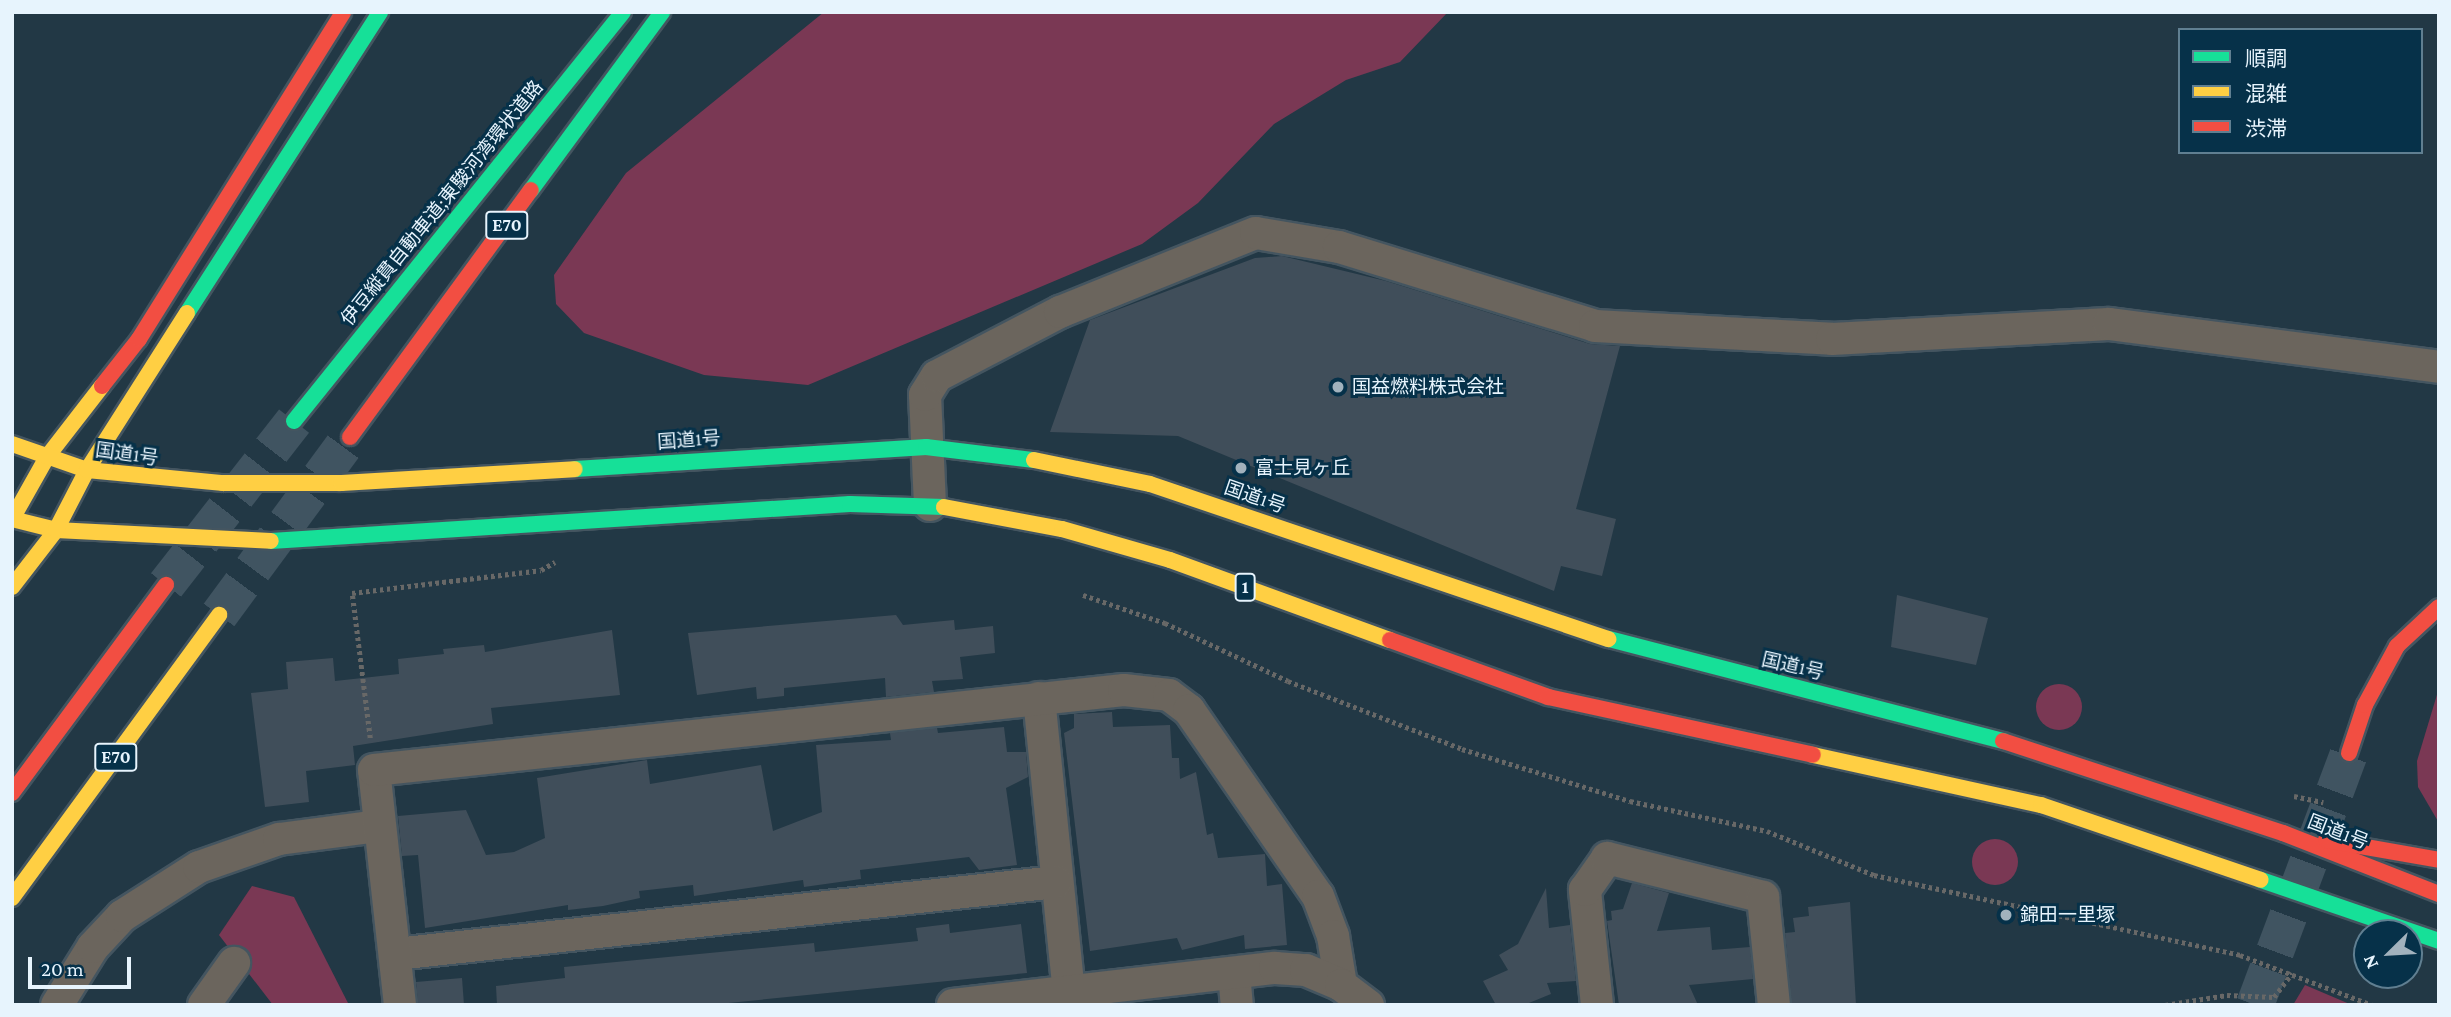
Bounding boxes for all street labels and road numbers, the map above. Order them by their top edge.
street label: 伊豆縦貫自動車道;東駿河湾環状道路 [336,76,548,330]
road number: E70 [484,210,530,240]
street label: 国道1号 [657,426,721,454]
street label: 国道1号 [94,438,160,470]
street label: 国道1号 [1221,476,1289,518]
road number: 1 [1234,572,1256,602]
street label: 国道1号 [1760,648,1826,684]
road number: E70 [93,742,139,772]
street label: 国道1号 [2304,810,2372,854]

